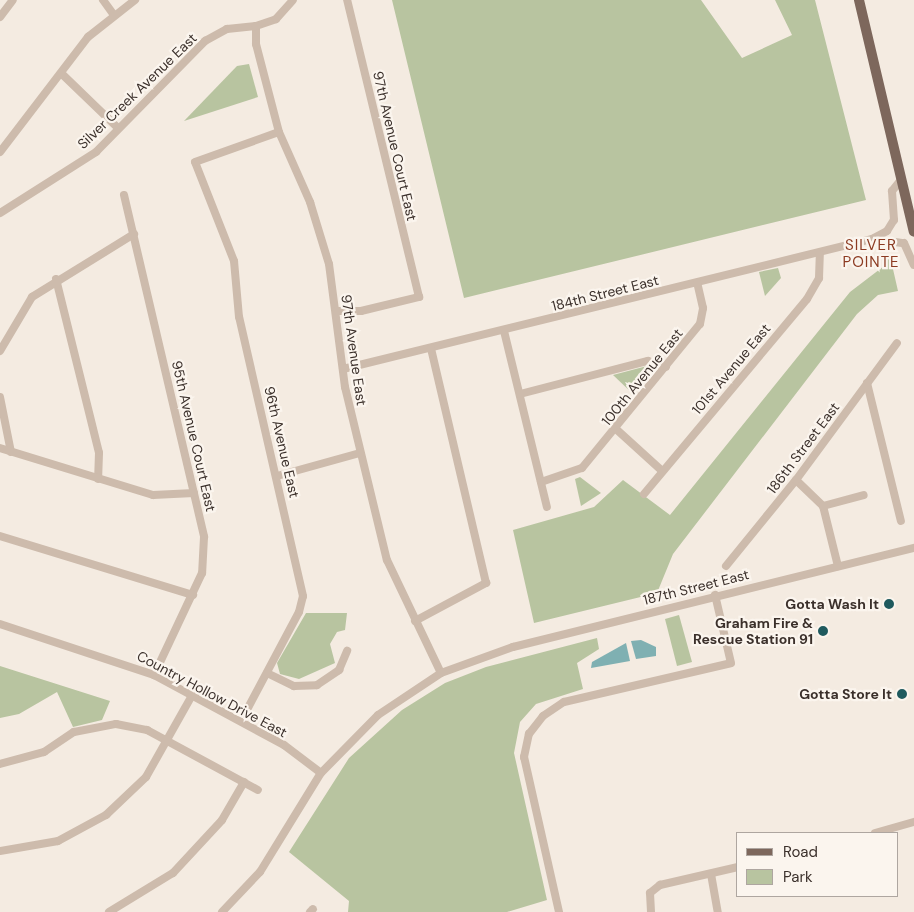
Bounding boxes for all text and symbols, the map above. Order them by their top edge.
street label: Silver Creek Avenue East [74,30,200,152]
street label: 97th Avenue Court East [370,70,420,222]
district label: SILVER POINTE [842,236,900,271]
street label: 184th Street East [550,272,660,314]
street label: 97th Avenue East [338,293,370,407]
street label: 101st Avenue East [688,320,774,418]
street label: 100th Avenue East [598,325,686,429]
street label: 95th Avenue Court East [168,359,220,513]
street label: 96th Avenue East [261,385,303,499]
street label: 186th Street East [763,399,843,497]
street label: 187th Street East [641,566,751,608]
place label: Gotta Wash It [785,596,879,612]
marker: Gotta Wash It [883,598,895,610]
place label: Graham Fire & Rescue Station 91 [693,615,813,648]
marker: Graham Fire & Rescue Station 91 [817,625,829,637]
street label: Country Hollow Drive East [134,647,290,741]
place label: Gotta Store It [799,686,892,702]
marker: Gotta Store It [896,688,908,700]
legend [736,832,899,897]
text: Road [783,842,818,862]
text: Park [783,867,813,887]

